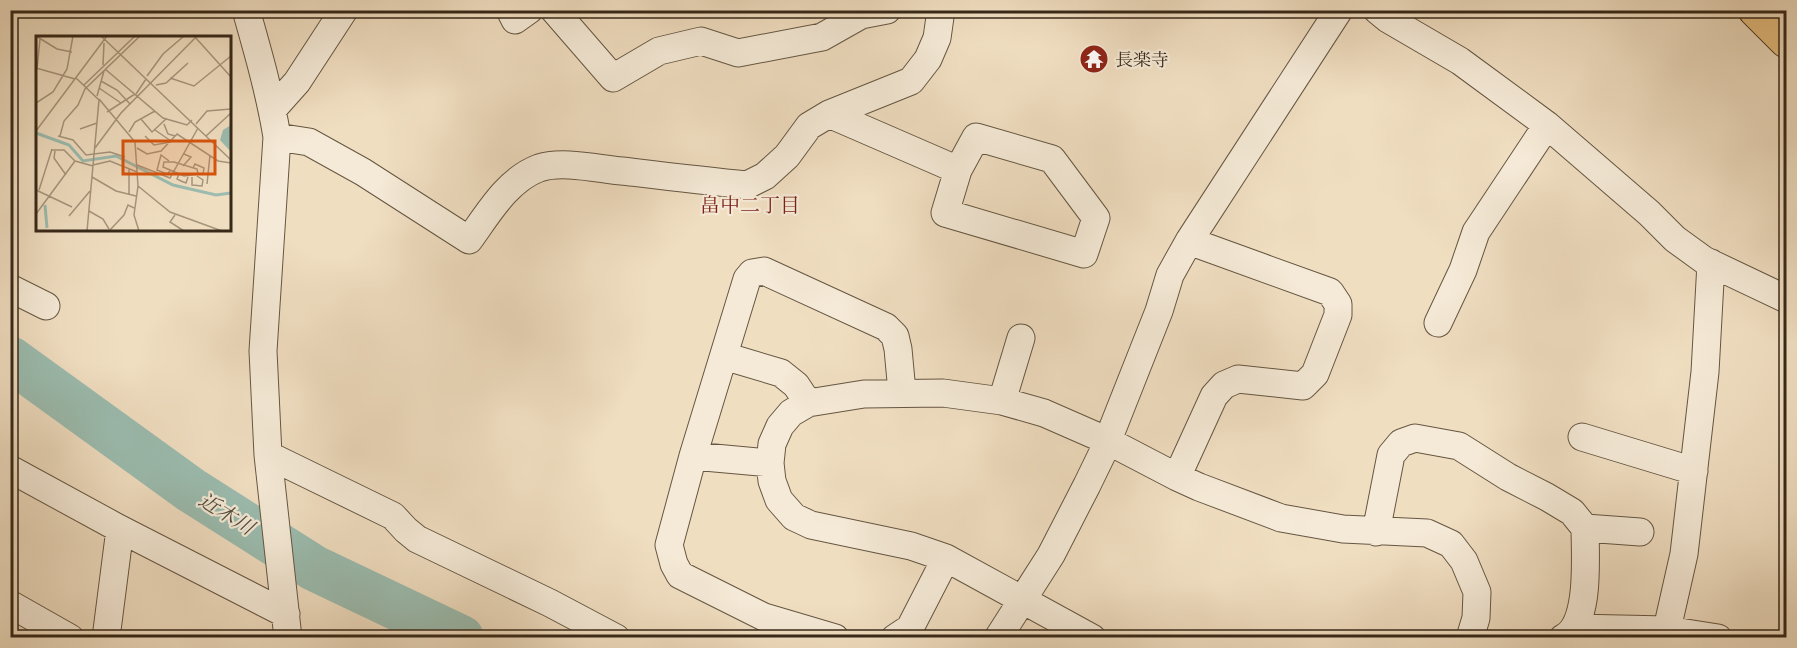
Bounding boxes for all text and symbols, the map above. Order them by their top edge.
inset map [36,36,231,231]
temple icon: 長楽寺 [1078,43,1110,75]
place label: 長楽寺 [1115,46,1169,73]
district label: 畠中二丁目 [700,190,800,219]
water label: 近木川 [194,485,262,542]

